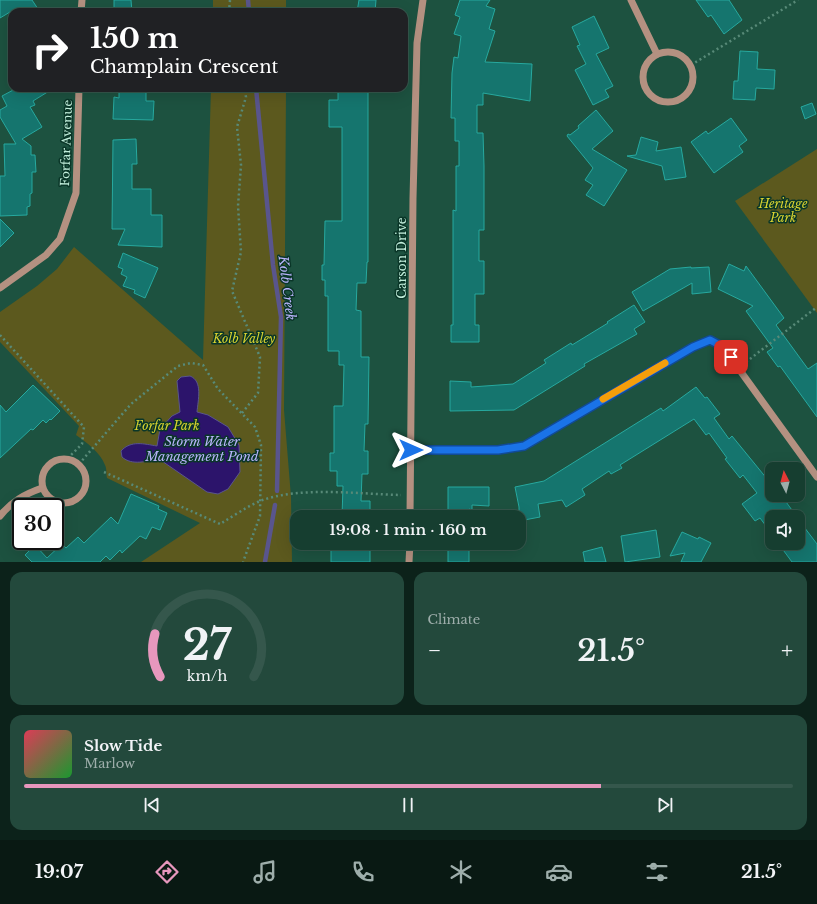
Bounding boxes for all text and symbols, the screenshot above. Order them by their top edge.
text: 150 m [90,21,178,56]
icon: right [24,24,76,76]
text: Champlain Crescent [90,56,278,78]
street label: Forfar Avenue [57,99,75,187]
park label: Heritage Park [758,196,808,225]
street label: Carson Drive [394,217,409,299]
water label: Kolb Creek [274,254,299,322]
park label: Kolb Valley [212,331,276,346]
pin [714,340,748,374]
icon: arrive [720,346,742,368]
park label: Forfar Park [134,418,199,433]
position arrow [390,429,432,471]
water label: Storm Water Management Pond [144,433,259,465]
north arrow [765,462,805,502]
map controls [765,462,805,550]
speed limit sign: 30 [12,498,64,550]
button: sound [765,510,805,550]
text: 19:08 · 1 min · 160 m [329,520,487,539]
text: Climate [428,611,480,628]
text: 27 [182,619,232,670]
text: 21.5° [577,632,645,669]
text: − [428,637,441,664]
text: + [781,637,793,664]
text: km/h [186,666,227,684]
text: Slow Tide [84,736,162,755]
text: Marlow [84,755,135,772]
icon: previous [141,794,163,816]
icon: pause [397,794,419,816]
icon: next [654,794,676,816]
icon: directions [153,858,181,886]
icon: music [251,858,279,886]
icon: phone [349,858,377,886]
icon: climate [447,858,475,886]
icon: car [545,858,573,886]
icon: filters [643,858,671,886]
text: 19:07 [35,861,83,883]
text: 21.5° [741,861,782,883]

